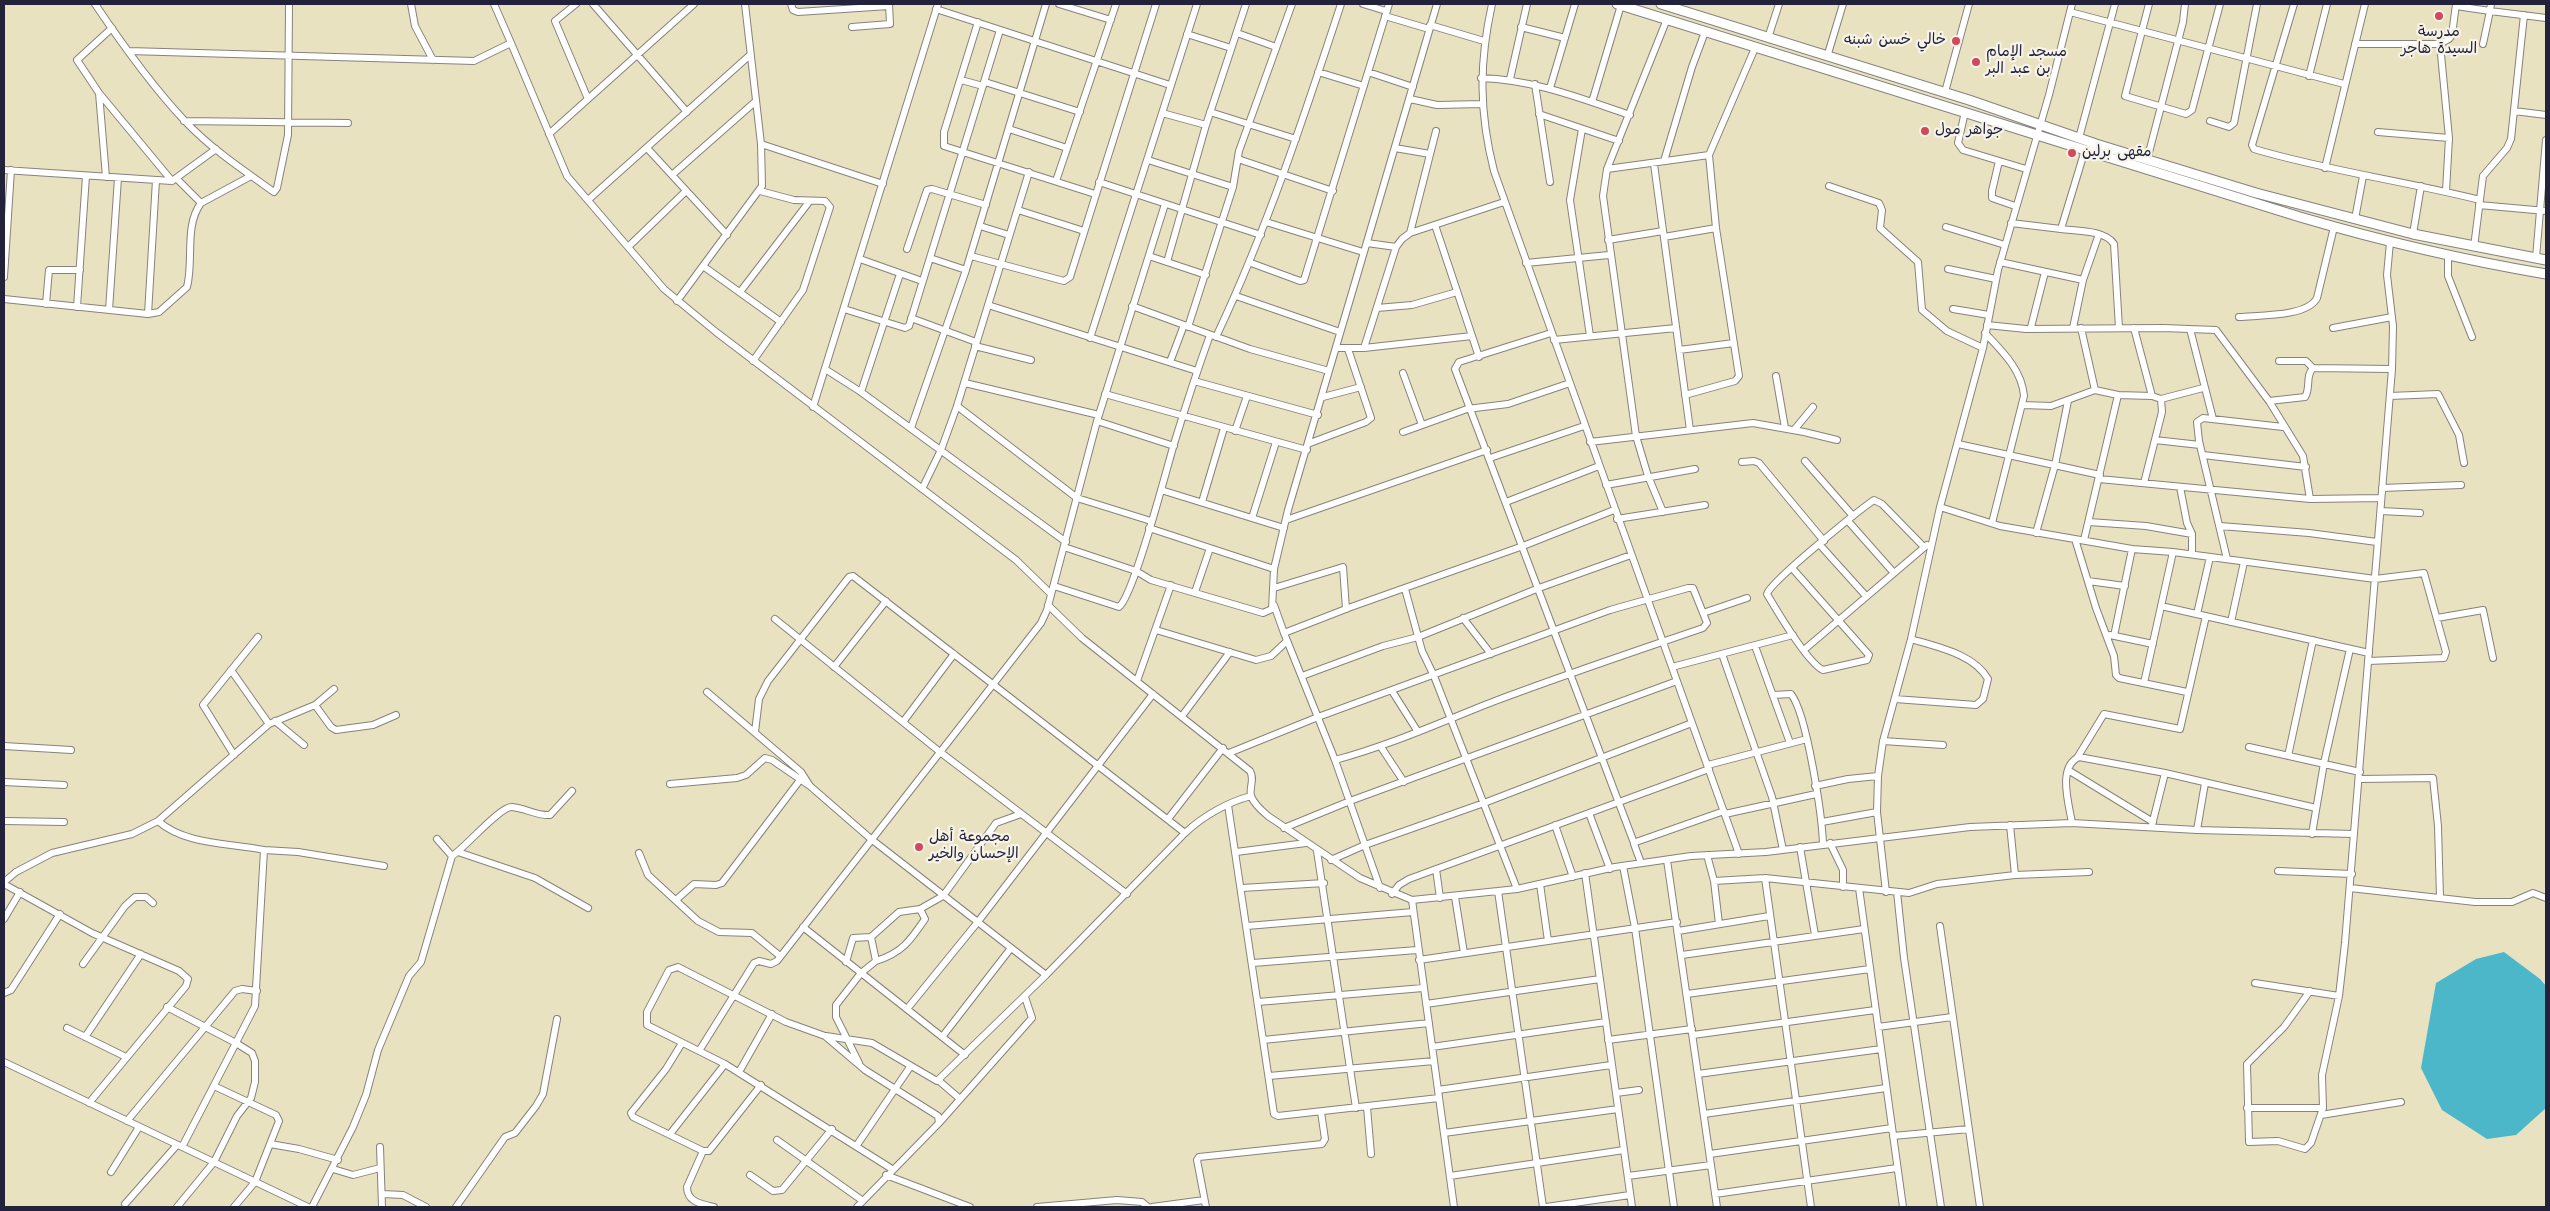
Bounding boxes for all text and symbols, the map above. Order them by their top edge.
marker: مدرسة السيدة هاجر [2433,10,2445,22]
place label: مدرسة السيدة هاجر [2401,24,2477,59]
place label: خالي خسن شبنه [1844,32,1946,50]
marker: خالي خسن شبنه [1950,35,1962,47]
place label: مسجد الإمام بن عبد البر [1986,44,2067,79]
marker: مسجد الإمام بن عبد البر [1970,56,1982,68]
place label: جواهر مول [1935,122,2003,140]
marker: جواهر مول [1919,125,1931,137]
place label: مقهى برلين [2082,144,2151,162]
marker: مقهى برلين [2066,147,2078,159]
place label: مجموعة أهل الإحسان والخير [929,829,1019,864]
marker: مجموعة أهل الإحسان والخير [913,841,925,853]

